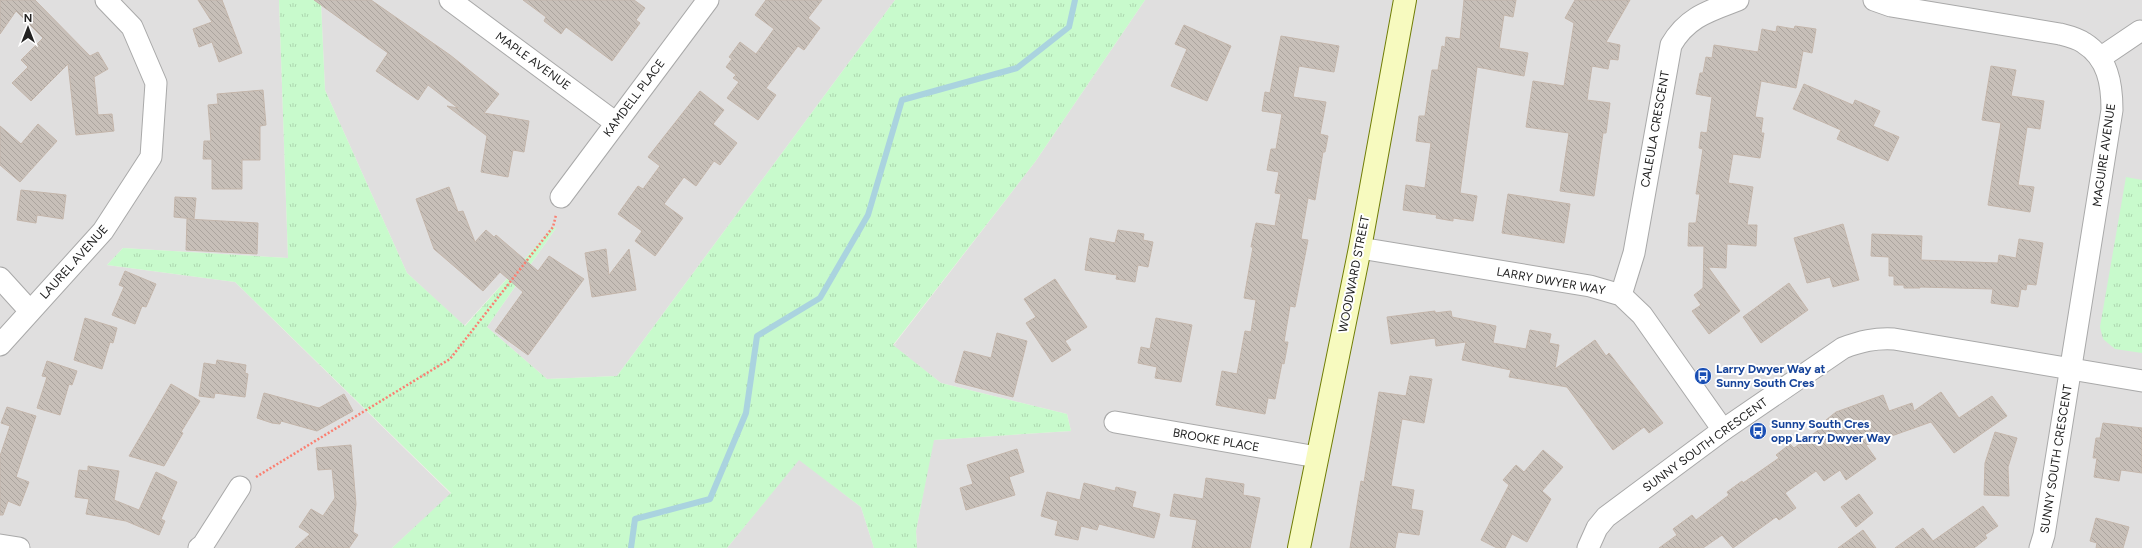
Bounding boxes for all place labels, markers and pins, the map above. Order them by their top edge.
place label: Larry Dwyer Way at Sunny South Cres [1716,362,1826,390]
bus stop icon: Larry Dwyer Way at Sunny South Cres [1693,366,1713,386]
place label: Sunny South Cres opp Larry Dwyer Way [1771,417,1891,445]
bus stop icon: Sunny South Cres opp Larry Dwyer Way [1748,421,1768,441]

